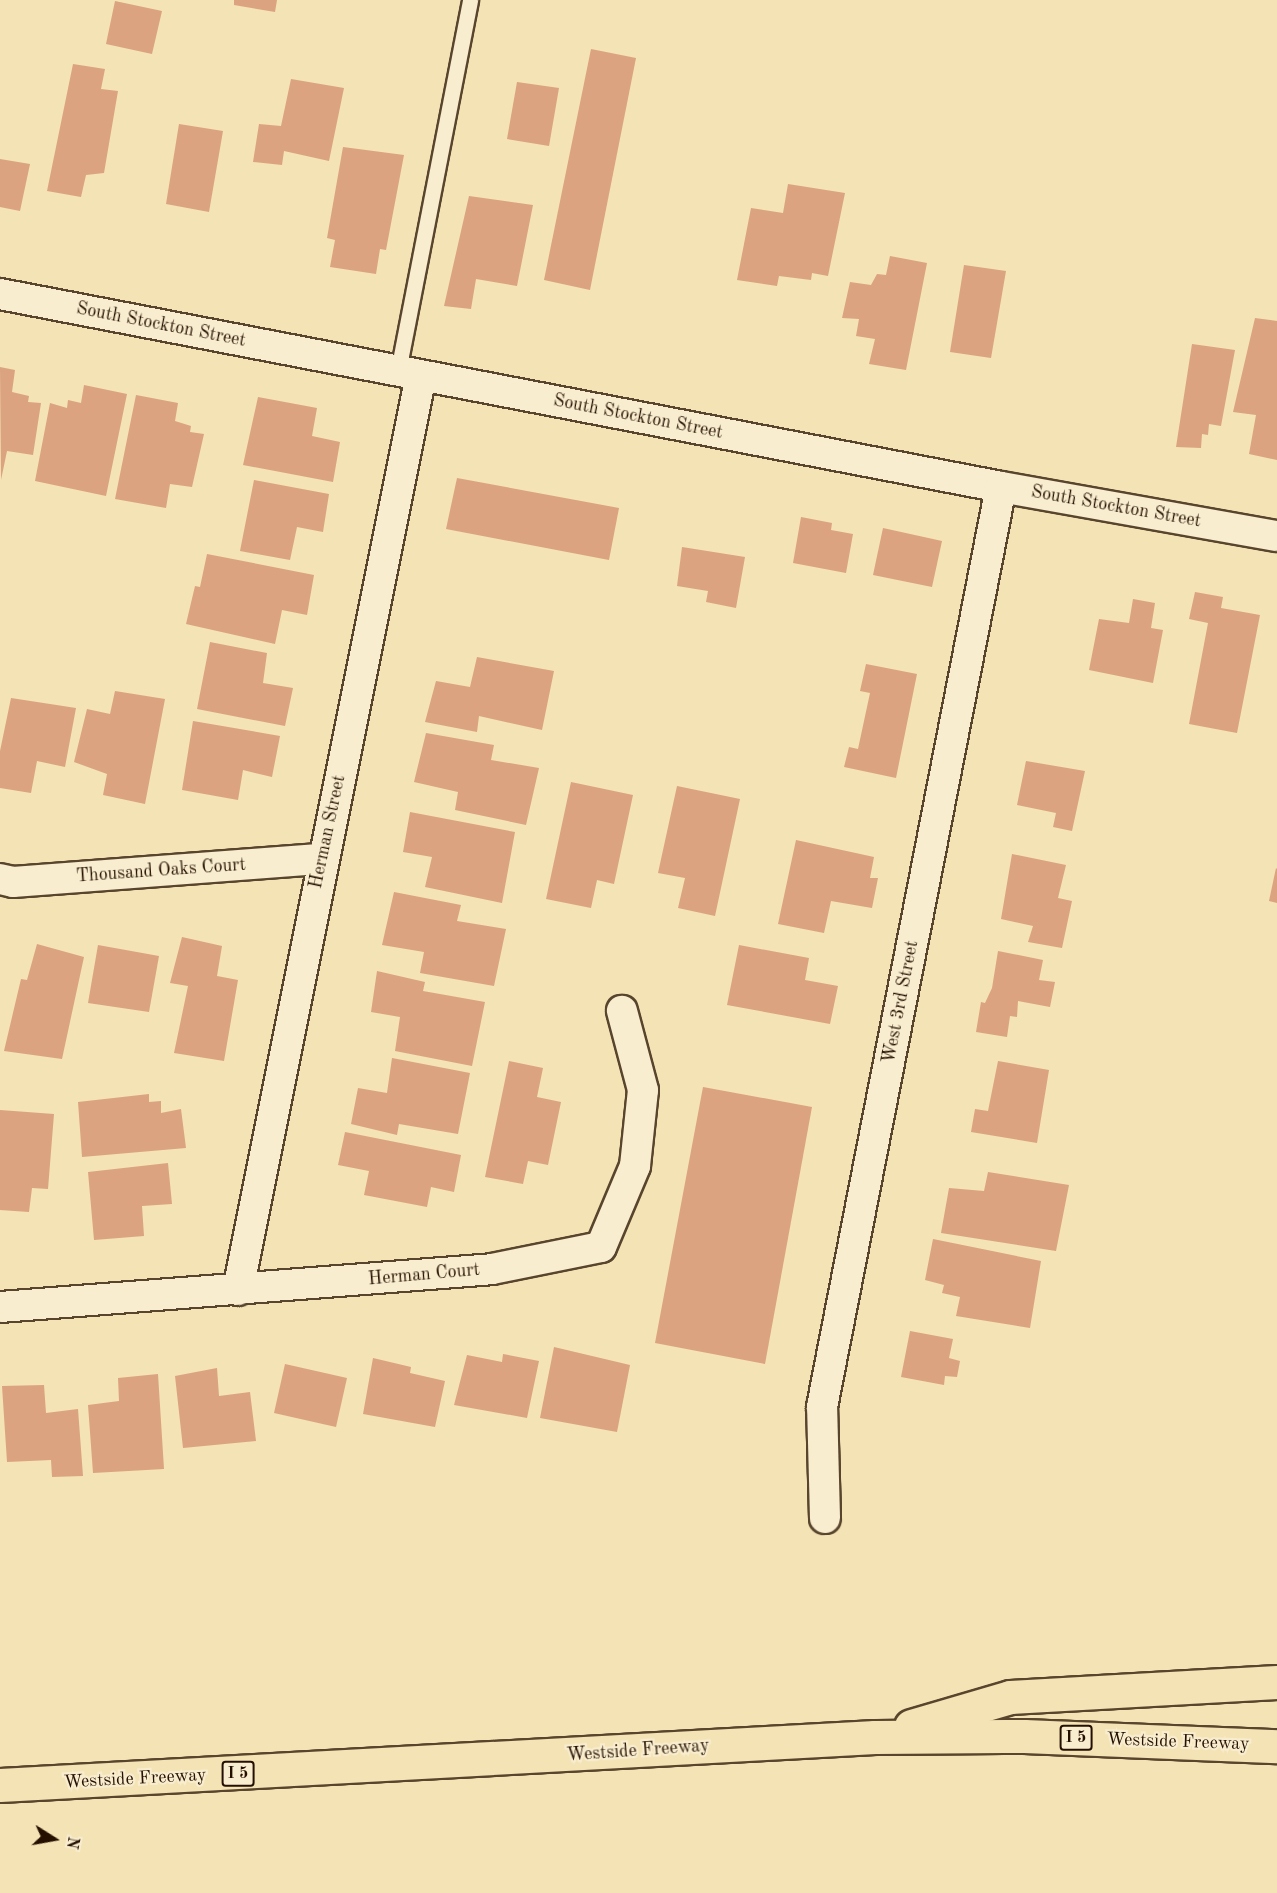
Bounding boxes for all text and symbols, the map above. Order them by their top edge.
street label: South Stockton Street [74,298,248,352]
street label: South Stockton Street [551,390,725,444]
street label: South Stockton Street [1029,481,1203,533]
street label: Herman Street [305,773,351,891]
street label: Thousand Oaks Court [75,854,247,888]
street label: West 3rd Street [878,939,924,1065]
street label: Herman Court [367,1259,481,1291]
road number: I 5 [1060,1725,1092,1751]
street label: Westside Freeway [1106,1729,1250,1755]
street label: Westside Freeway [566,1735,710,1767]
road number: I 5 [222,1761,254,1787]
street label: Westside Freeway [63,1764,207,1794]
north arrow [24,1809,84,1869]
text: N [63,1835,81,1850]

